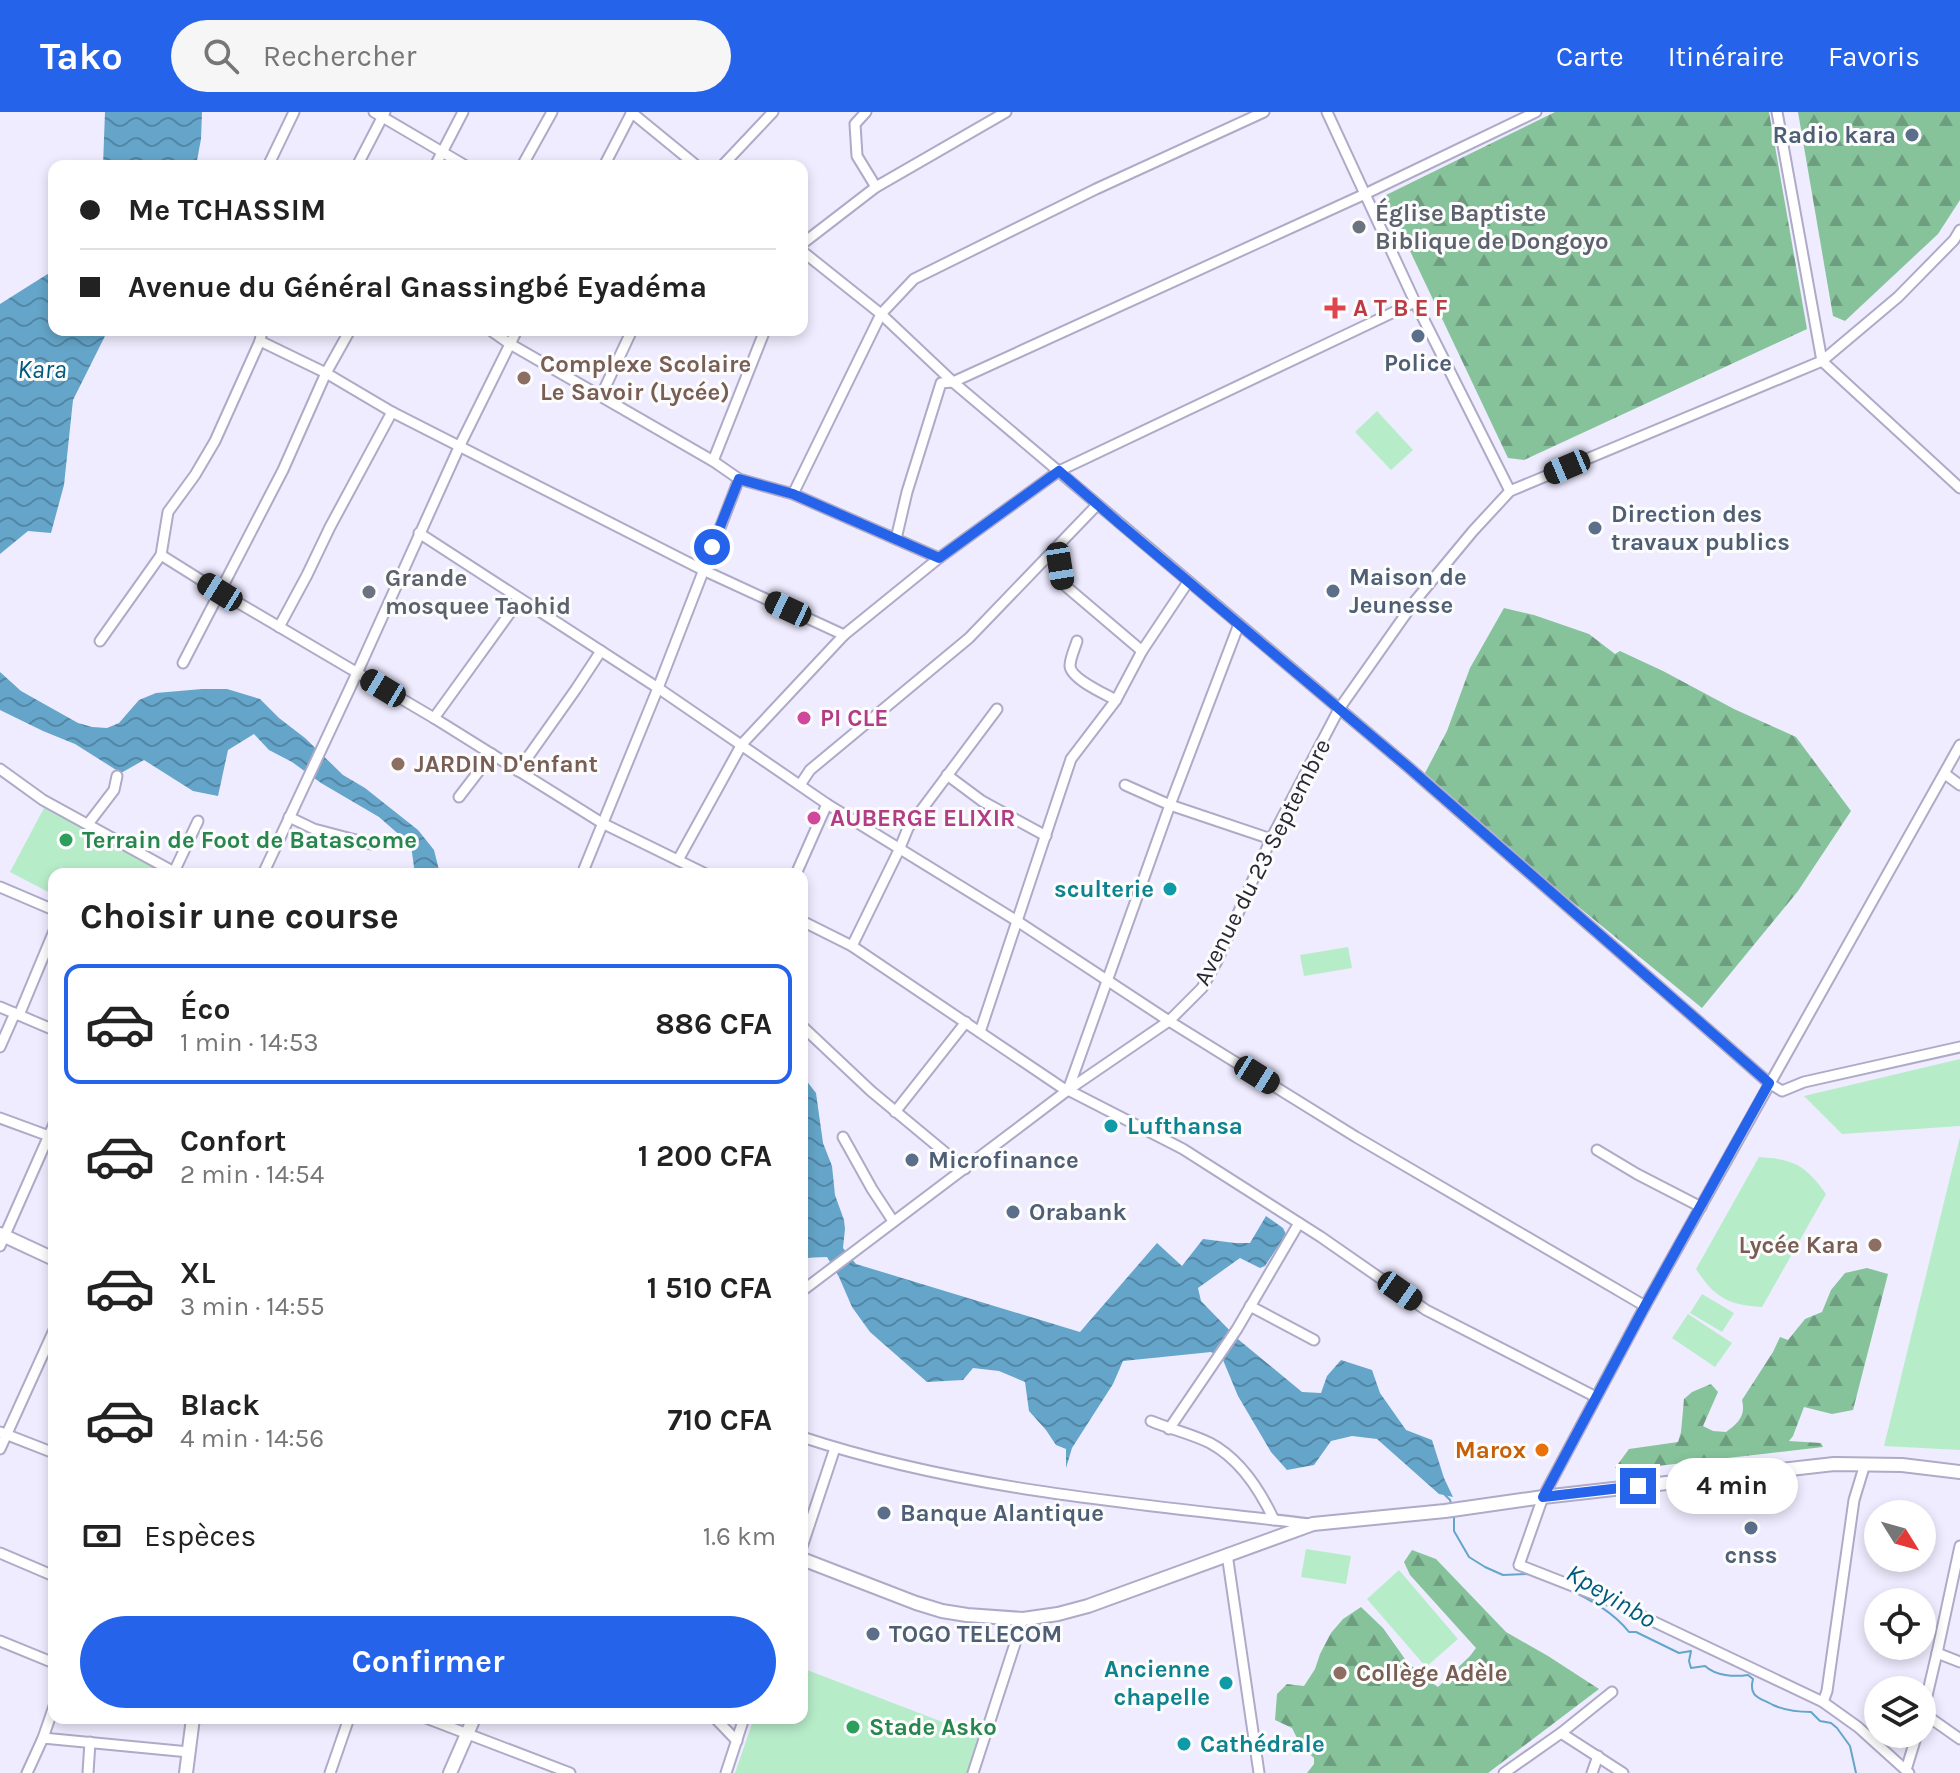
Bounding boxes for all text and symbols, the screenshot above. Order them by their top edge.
search box [171,20,731,92]
text: Tako [40,34,123,79]
icon: search [199,34,243,78]
text: Rechercher [263,38,416,74]
text: Carte [1556,40,1624,73]
text: Itinéraire [1668,40,1784,73]
text: Favoris [1828,40,1920,73]
place label: Radio kara [1773,121,1896,149]
marker: Radio kara [1903,126,1921,144]
text: Me TCHASSIM [128,192,326,228]
place label: Église Baptiste Biblique de Dongoyo [1375,197,1609,255]
marker: Église Baptiste Biblique de Dongoyo [1350,218,1368,236]
text: Avenue du Général Gnassingbé Eyadéma [128,269,707,305]
place label: A T B E F [1353,294,1448,322]
marker: A T B E F [1324,297,1346,319]
marker: Police [1409,327,1427,345]
place label: Police [1384,349,1452,377]
place label: Complexe Scolaire Le Savoir (Lycée) [540,350,751,406]
water label: Kara [17,354,67,385]
marker: Complexe Scolaire Le Savoir (Lycée) [515,369,533,387]
car [1540,447,1594,487]
place label: Direction des travaux publics [1611,500,1790,556]
marker: Direction des travaux publics [1586,519,1604,537]
route start [694,529,730,565]
car [1044,540,1076,592]
place label: Maison de Jeunesse [1349,563,1467,619]
place label: Grande mosquee Taohid [385,564,571,620]
car [193,569,247,615]
marker: Maison de Jeunesse [1324,582,1342,600]
marker: Grande mosquee Taohid [360,583,378,601]
car [761,588,815,630]
car [356,665,410,711]
place label: PI CLE [820,704,888,732]
marker: PI CLE [795,709,813,727]
street label: Avenue du 23 Septembre [1188,734,1336,990]
place label: JARDIN D'enfant [414,750,598,778]
marker: JARDIN D'enfant [389,755,407,773]
place label: AUBERGE ELIXIR [830,804,1015,832]
marker: AUBERGE ELIXIR [805,809,823,827]
place label: Terrain de Foot de Batascome [82,826,417,854]
marker: Terrain de Foot de Batascome [57,831,75,849]
place label: sculterie [1054,875,1154,903]
marker: sculterie [1161,880,1179,898]
text: Choisir une course [80,895,399,937]
icon: car [84,988,156,1060]
text: Éco [180,991,230,1027]
text: 886 CFA [655,1006,772,1042]
text: 1 min · 14:53 [180,1027,319,1058]
car [1230,1052,1284,1098]
place label: Lufthansa [1127,1112,1243,1140]
marker: Lufthansa [1102,1117,1120,1135]
icon: car [84,1120,156,1192]
text: Confort [180,1123,286,1159]
text: 1 200 CFA [638,1138,772,1174]
place label: Microfinance [928,1146,1079,1174]
marker: Microfinance [903,1151,921,1169]
text: 2 min · 14:54 [180,1159,324,1190]
place label: Orabank [1029,1198,1127,1226]
marker: Orabank [1004,1203,1022,1221]
place label: Lycée Kara [1738,1231,1859,1259]
marker: Lycée Kara [1866,1236,1884,1254]
icon: car [84,1252,156,1324]
text: XL [180,1255,215,1291]
car [1373,1267,1427,1315]
text: 1 510 CFA [647,1270,772,1306]
text: 3 min · 14:55 [180,1291,325,1322]
icon: car [84,1384,156,1456]
text: Black [180,1387,260,1423]
text: 710 CFA [668,1402,772,1438]
text: 4 min · 14:56 [180,1423,324,1454]
place label: Marox [1455,1436,1526,1464]
marker: Marox [1533,1441,1551,1459]
callout: 4 min [1666,1458,1798,1514]
route end [1620,1468,1656,1504]
text: 4 min [1696,1470,1768,1501]
place label: Banque Alantique [900,1499,1104,1527]
north arrow [1864,1500,1936,1572]
map controls [1864,1500,1936,1748]
marker: Banque Alantique [875,1504,893,1522]
icon: cash [80,1514,124,1558]
text: Espèces [144,1518,256,1554]
marker: cnss [1742,1519,1760,1537]
text: 1.6 km [703,1521,776,1552]
place label: cnss [1725,1541,1777,1569]
water label: Kpeyinbo [1561,1557,1662,1635]
button: locate [1864,1588,1936,1660]
button: Confirmer [80,1616,776,1708]
place label: TOGO TELECOM [889,1620,1062,1648]
marker: TOGO TELECOM [864,1625,882,1643]
place label: Ancienne chapelle [1104,1655,1210,1711]
place label: Collège Adèle [1356,1659,1507,1687]
marker: Collège Adèle [1331,1664,1349,1682]
marker: Ancienne chapelle [1217,1674,1235,1692]
button: layers [1864,1676,1936,1748]
place label: Stade Asko [869,1713,997,1741]
marker: Stade Asko [844,1718,862,1736]
place label: Cathédrale [1200,1730,1325,1758]
marker: Cathédrale [1175,1735,1193,1753]

